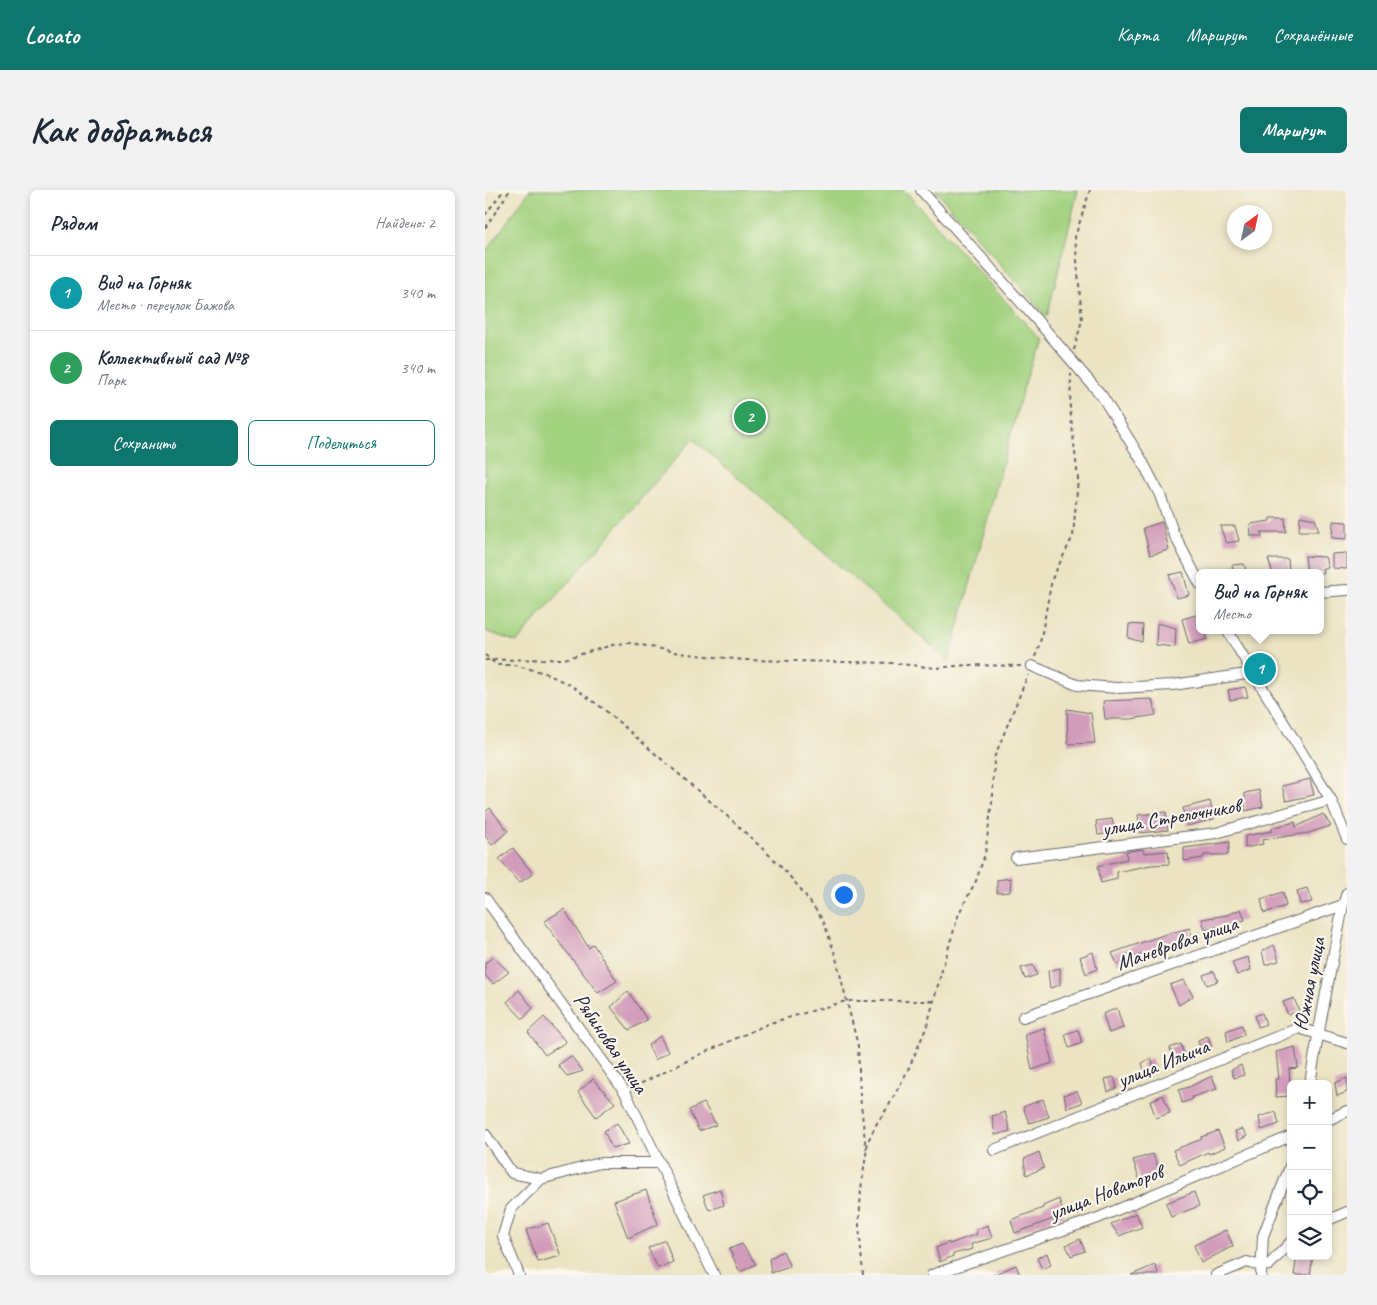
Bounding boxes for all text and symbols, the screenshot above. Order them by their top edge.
text: Locato [25,20,79,50]
text: Карта [1117,24,1158,46]
text: Маршрут [1186,24,1246,46]
text: Сохранённые [1274,24,1352,46]
button: Маршрут [1240,107,1347,153]
text: Как добраться [30,108,211,153]
north arrow [1227,205,1272,250]
text: Рядом [50,210,97,236]
text: Найдено: 2 [375,213,435,233]
text: Вид на Горняк [97,271,191,295]
text: 1 [62,283,70,303]
text: 340 m [401,283,435,303]
text: Место · переулок Бажова [97,295,234,315]
text: Коллективный сад №8 [97,346,248,370]
text: 2 [62,358,70,378]
text: 340 m [401,358,435,378]
text: Парк [97,370,126,390]
pin: 2 [734,398,766,436]
button: Сохранить [50,420,238,466]
button: Поделиться [248,420,435,466]
popup [1196,569,1324,634]
text: Вид на Горняк [1213,580,1307,604]
text: Место [1213,604,1251,624]
pin: 1 [1244,650,1276,688]
street label: улица Стрелочников [1098,791,1247,842]
your location [831,882,857,908]
street label: Маневровая улица [1113,910,1242,976]
street label: Южная улица [1287,934,1331,1033]
street label: Рябиновая улица [568,988,655,1099]
street label: улица Ильича [1112,1032,1214,1094]
map controls [1287,1080,1332,1260]
button: + [1287,1080,1332,1125]
button: − [1287,1125,1332,1170]
street label: улица Новаторов [1044,1157,1171,1226]
button: locate [1287,1170,1332,1215]
button: layers [1287,1215,1332,1260]

